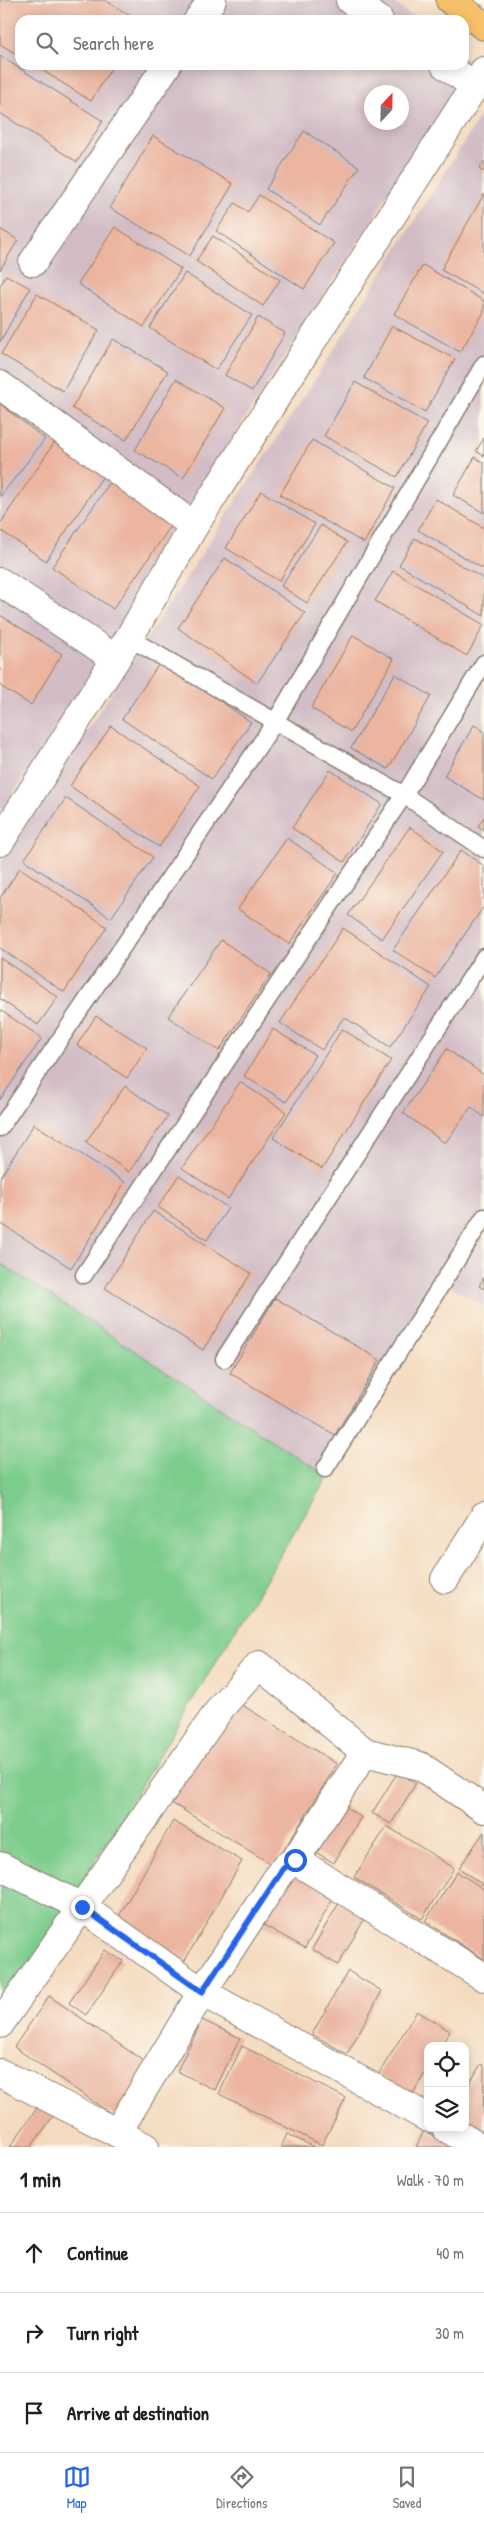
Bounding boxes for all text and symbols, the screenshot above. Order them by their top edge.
search box [15,15,469,70]
icon: search [33,29,61,57]
text: Search here [73,30,154,56]
north arrow [364,85,409,130]
route start [284,1849,307,1872]
route end [71,1896,94,1919]
map controls [424,2042,469,2132]
button: locate [424,2042,469,2087]
button: layers [424,2087,469,2132]
text: 1 min [20,2165,61,2194]
text: Walk · 70 m [397,2169,464,2191]
icon: ahead [20,2239,48,2267]
text: Continue [67,2240,128,2266]
text: 40 m [436,2242,464,2264]
icon: right [20,2319,48,2347]
text: Turn right [67,2320,138,2346]
text: 30 m [435,2322,464,2344]
icon: arrive [20,2399,48,2427]
text: Arrive at destination [67,2400,209,2426]
tab: Map [63,2463,91,2512]
tab: Directions [216,2463,267,2512]
tab: Saved [393,2463,421,2512]

